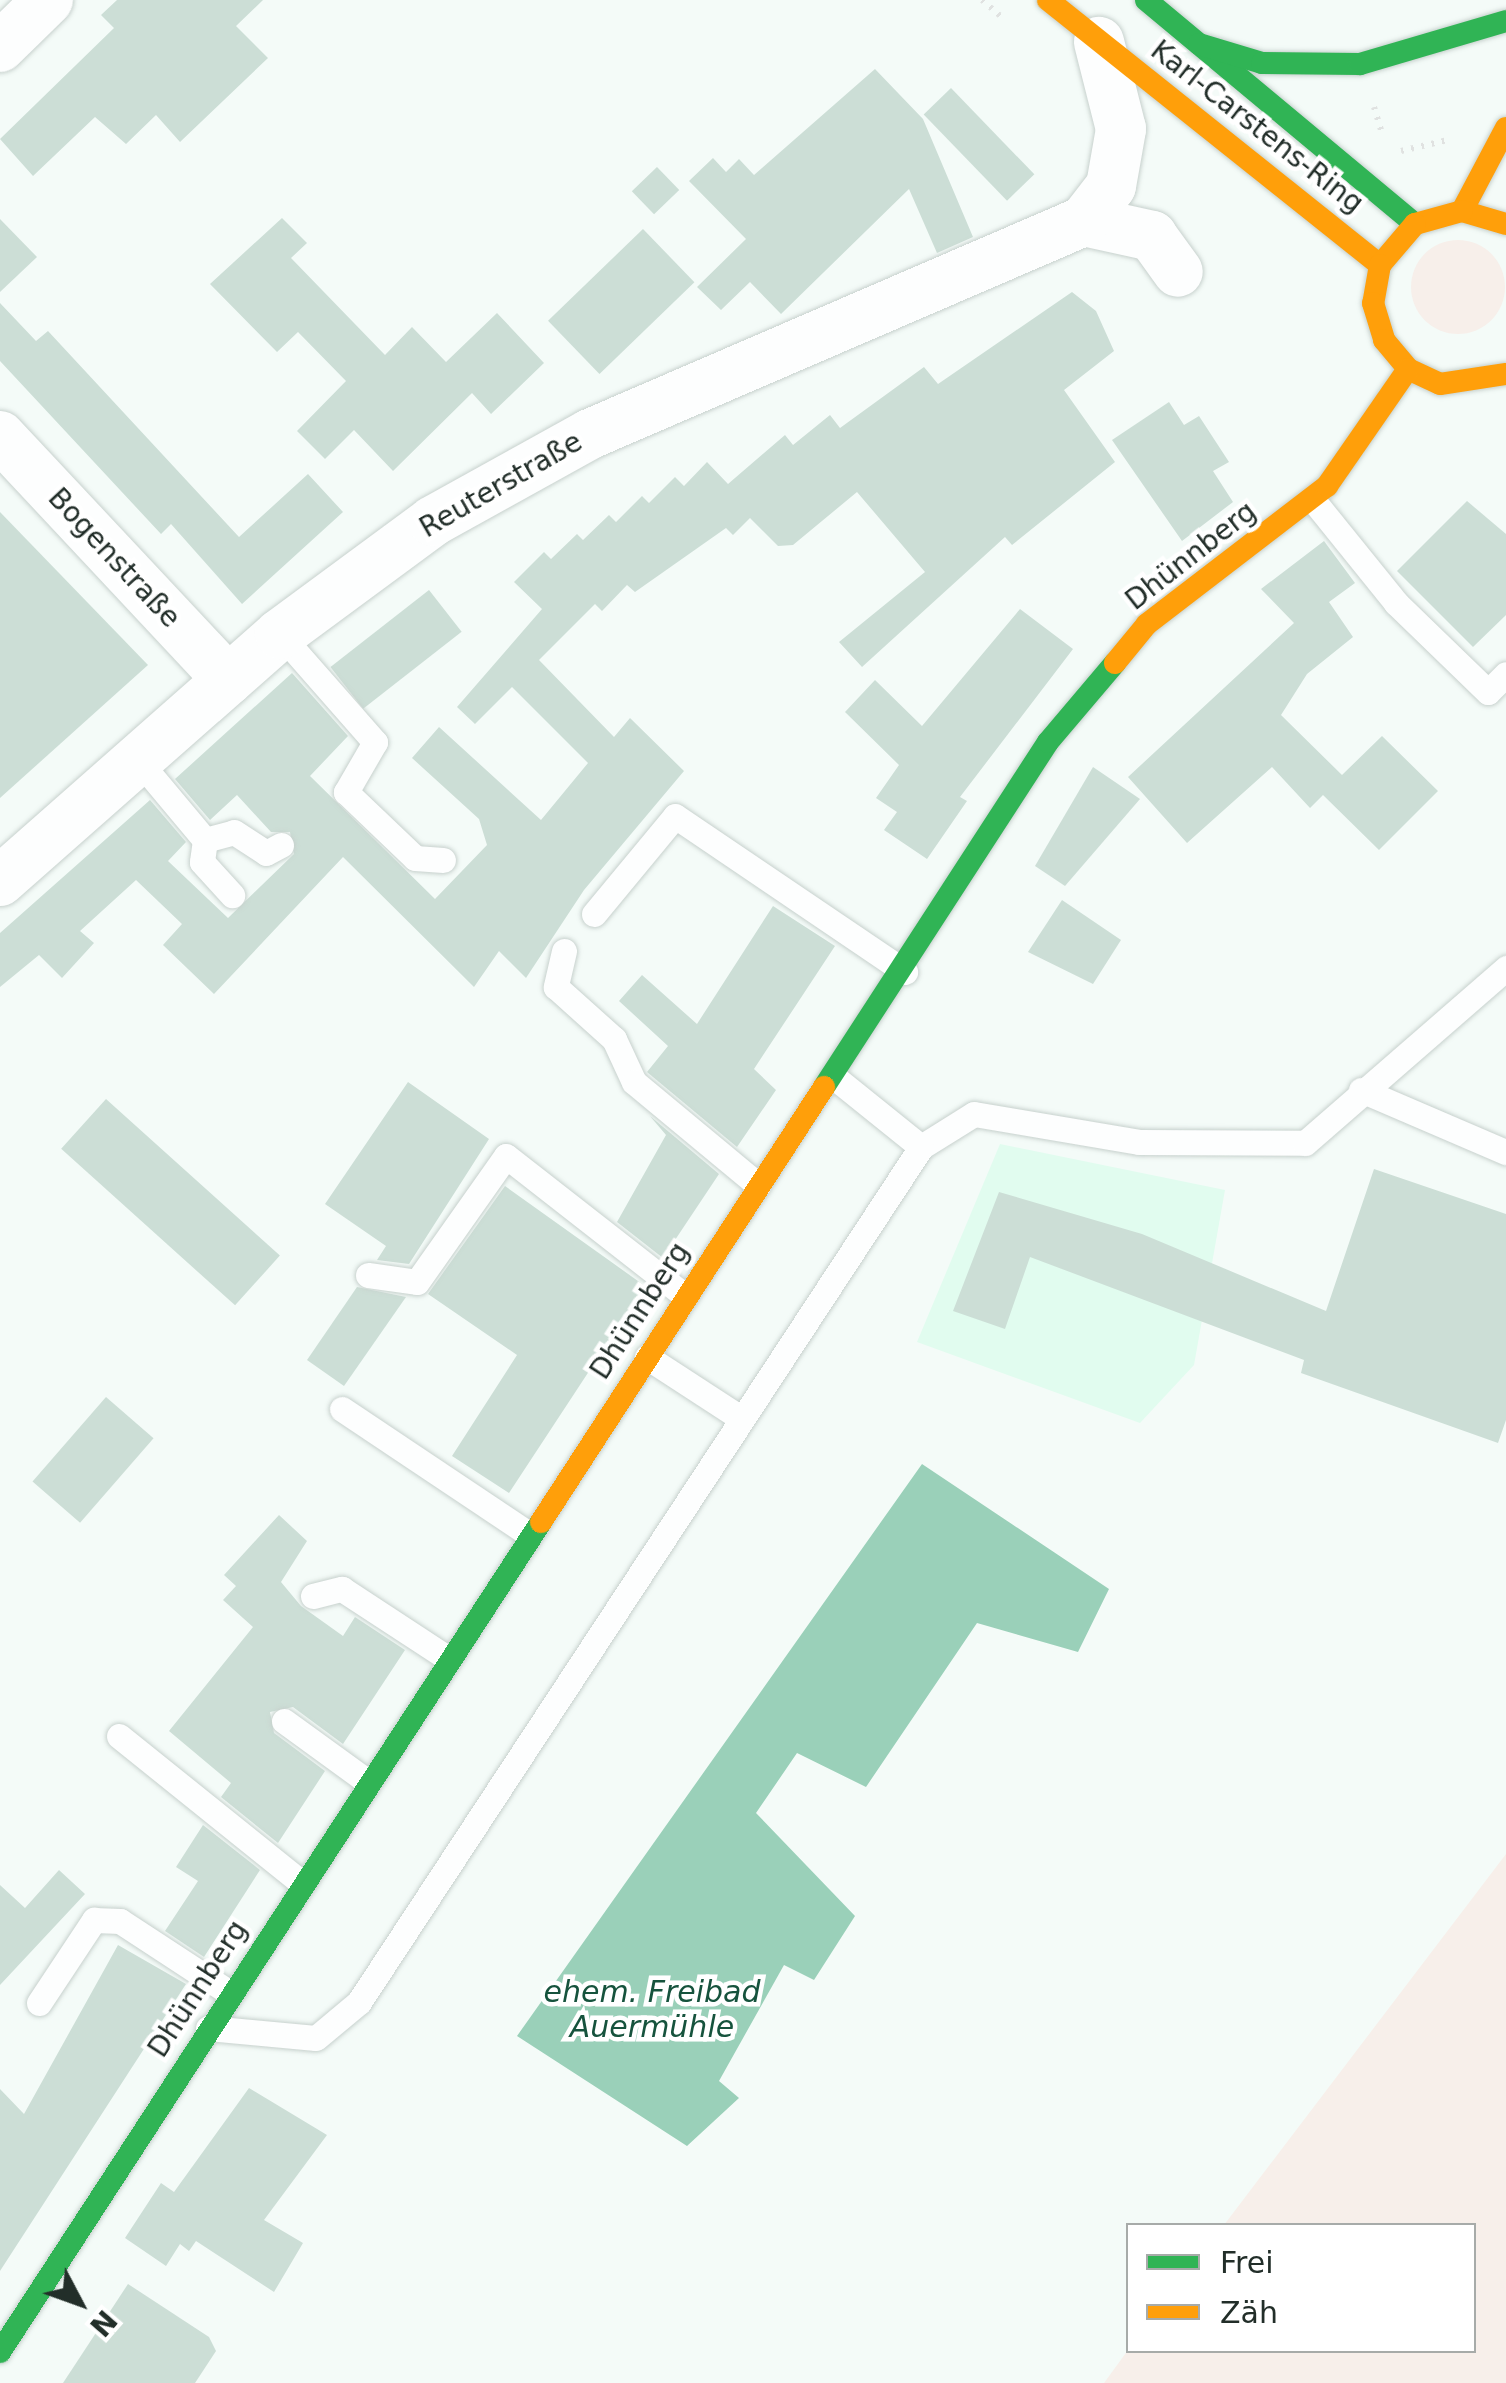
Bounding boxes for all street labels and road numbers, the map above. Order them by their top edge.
street label: Karl-Carstens-Ring [1144,34,1370,220]
street label: Reuterstraße [414,425,588,545]
street label: Bogenstraße [41,481,187,635]
street label: Dhünnberg [1119,495,1263,617]
street label: Dhünnberg [583,1236,697,1386]
street label: Dhünnberg [141,1914,255,2064]

